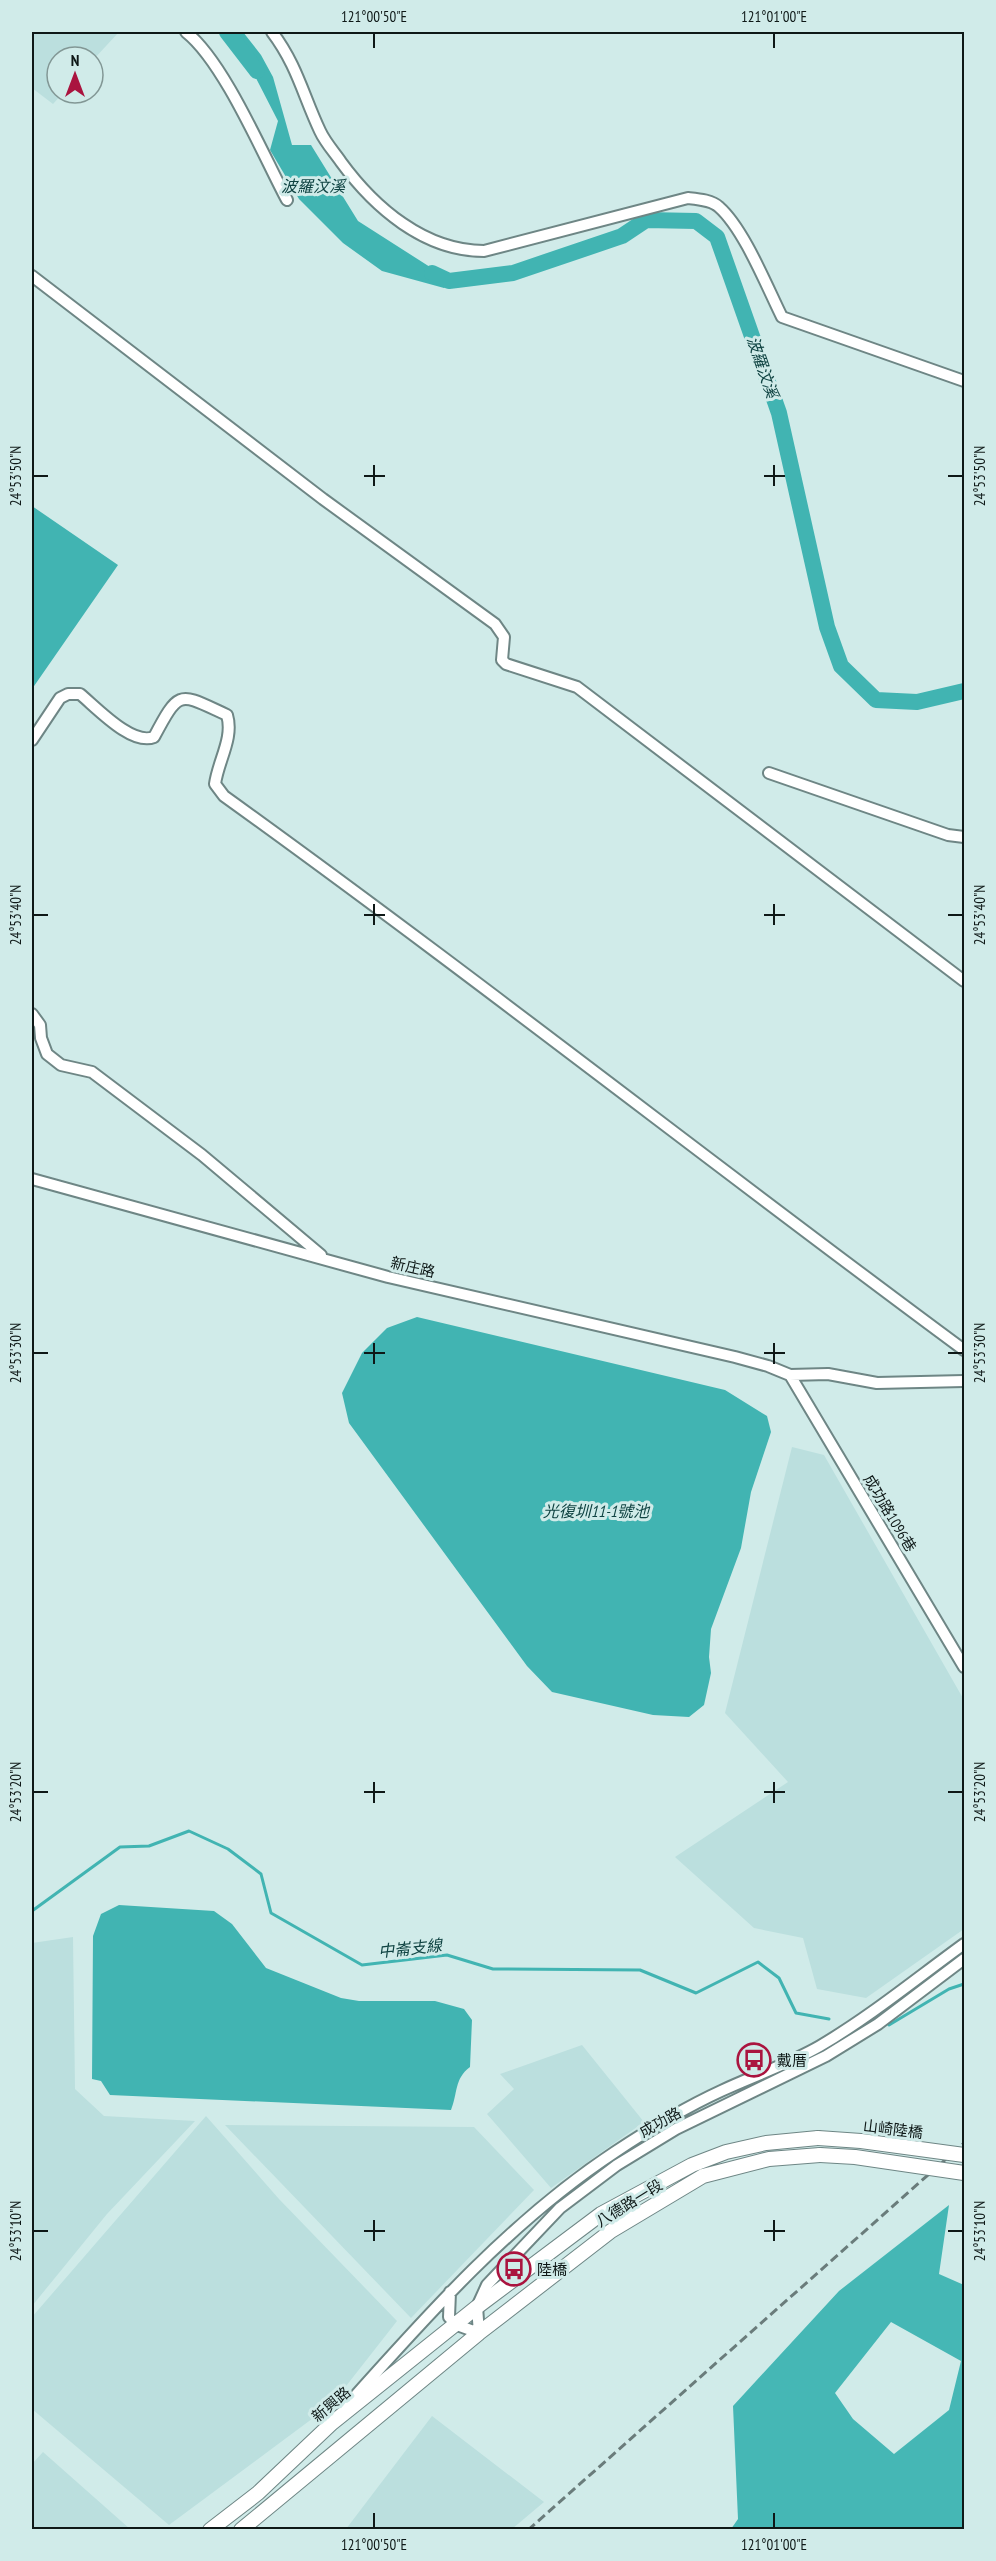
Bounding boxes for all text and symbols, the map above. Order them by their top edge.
text: 121°00'50"E [341,7,407,26]
text: 121°01'00"E [741,7,807,26]
north arrow [45,45,105,105]
text: N [71,50,79,70]
water label: 波羅汶溪 [281,176,347,196]
water label: 波羅汶溪 [743,333,784,402]
text: 24°53'50"N [6,446,25,506]
text: 24°53'50"N [970,446,989,506]
text: 24°53'40"N [6,885,25,945]
text: 24°53'40"N [970,885,989,945]
street label: 新庄路 [389,1253,437,1281]
text: 24°53'30"N [6,1323,25,1383]
text: 24°53'30"N [970,1323,989,1383]
street label: 成功路1096巷 [859,1471,921,1555]
water label: 光復圳11-1號池 [543,1501,651,1521]
text: 24°53'20"N [6,1762,25,1822]
text: 24°53'20"N [970,1762,989,1822]
water label: 中崙支線 [377,1935,445,1961]
bus stop icon: 戴厝 [736,2042,772,2078]
place label: 戴厝 [777,2051,807,2070]
street label: 成功路 [636,2103,684,2141]
street label: 山崎陸橋 [862,2116,924,2142]
street label: 八德路一段 [592,2175,666,2231]
text: 24°53'10"N [6,2201,25,2261]
text: 24°53'10"N [970,2201,989,2261]
bus stop icon: 陸橋 [496,2251,532,2287]
place label: 陸橋 [537,2260,567,2279]
street label: 新興路 [308,2382,354,2426]
text: 121°00'50"E [341,2535,407,2554]
text: 121°01'00"E [741,2535,807,2554]

